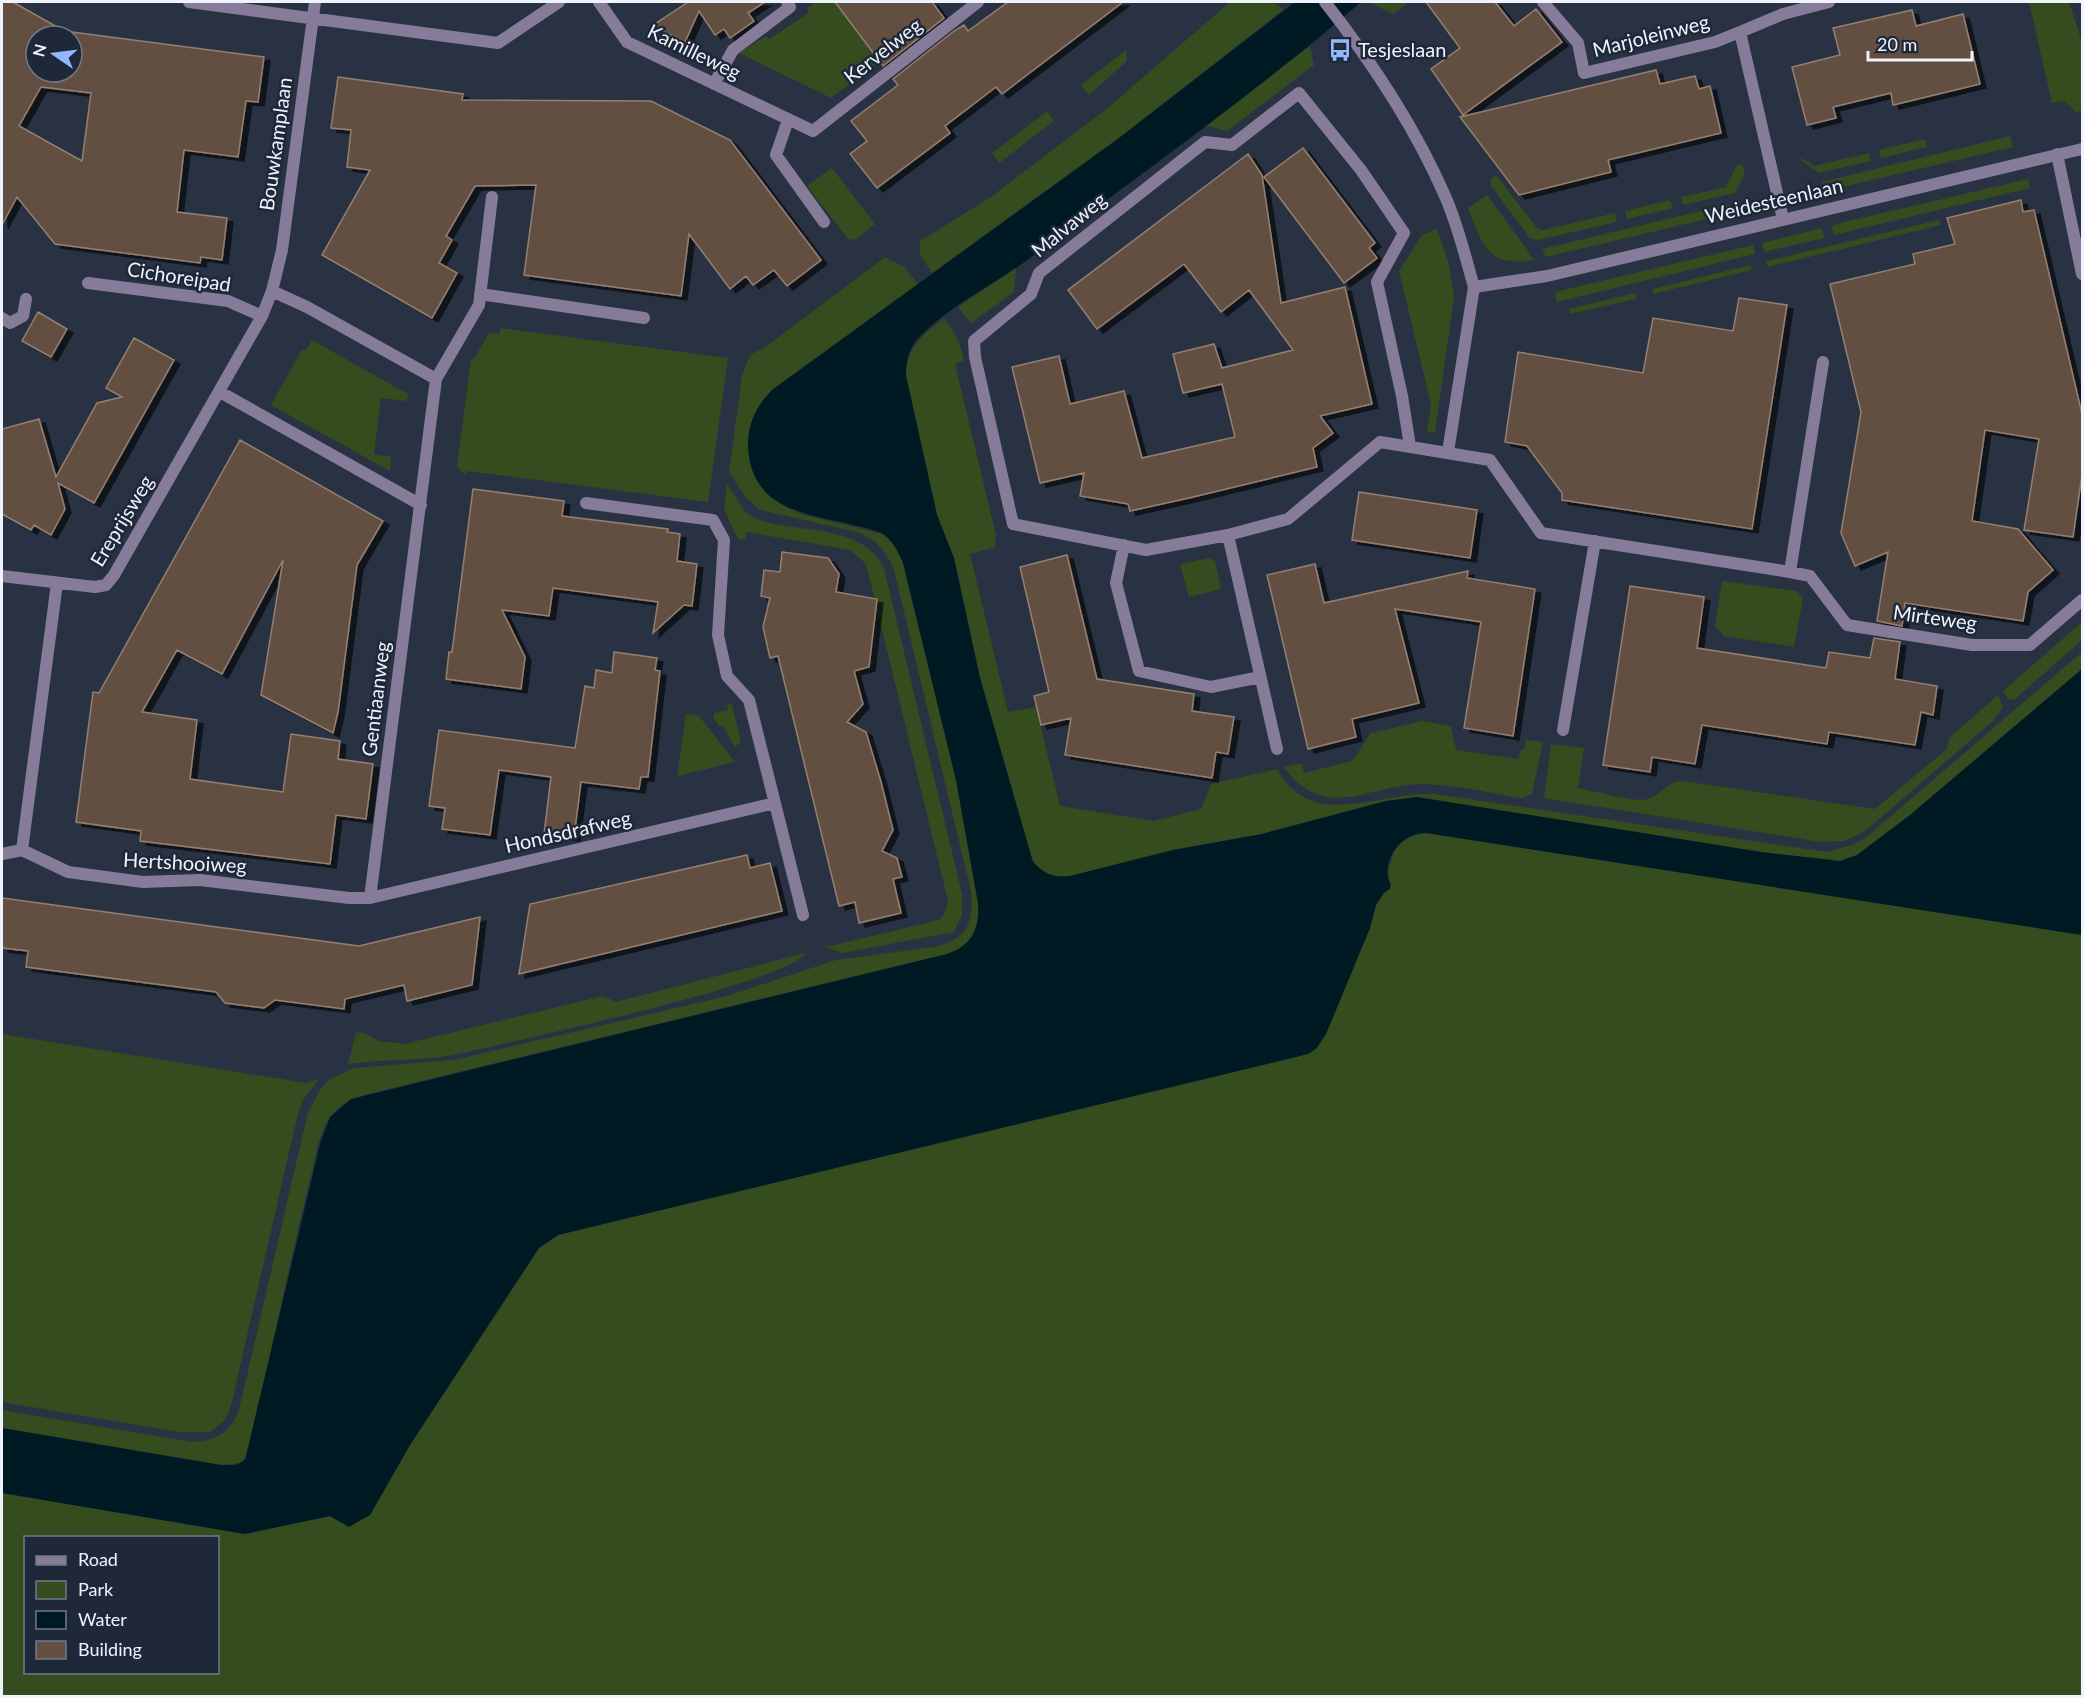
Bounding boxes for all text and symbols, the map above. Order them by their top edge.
street label: Marjoleinweg [1590,9,1712,61]
street label: Kervelweg [839,12,926,88]
street label: Kamilleweg [644,18,745,84]
north arrow [24,24,84,84]
scale bar [1868,24,1972,62]
text: 20 m [1877,33,1917,55]
bus stop icon: Tesjeslaan [1327,37,1353,63]
place label: Tesjeslaan [1358,37,1446,61]
text: N [28,42,50,59]
street label: Bouwkamplaan [254,76,296,212]
street label: Weidesteenlaan [1703,173,1845,228]
street label: Malvaweg [1026,187,1111,262]
street label: Cichoreipad [126,256,233,296]
street label: Ereprijsweg [85,471,158,570]
street label: Mirteweg [1892,599,1979,635]
street label: Gentiaanweg [356,640,394,758]
street label: Hondsdrafweg [502,805,633,857]
street label: Hertshooiweg [123,847,248,877]
legend [24,1536,219,1674]
text: Road [78,1548,118,1570]
text: Park [78,1578,114,1600]
text: Water [78,1608,127,1630]
text: Building [78,1638,142,1660]

